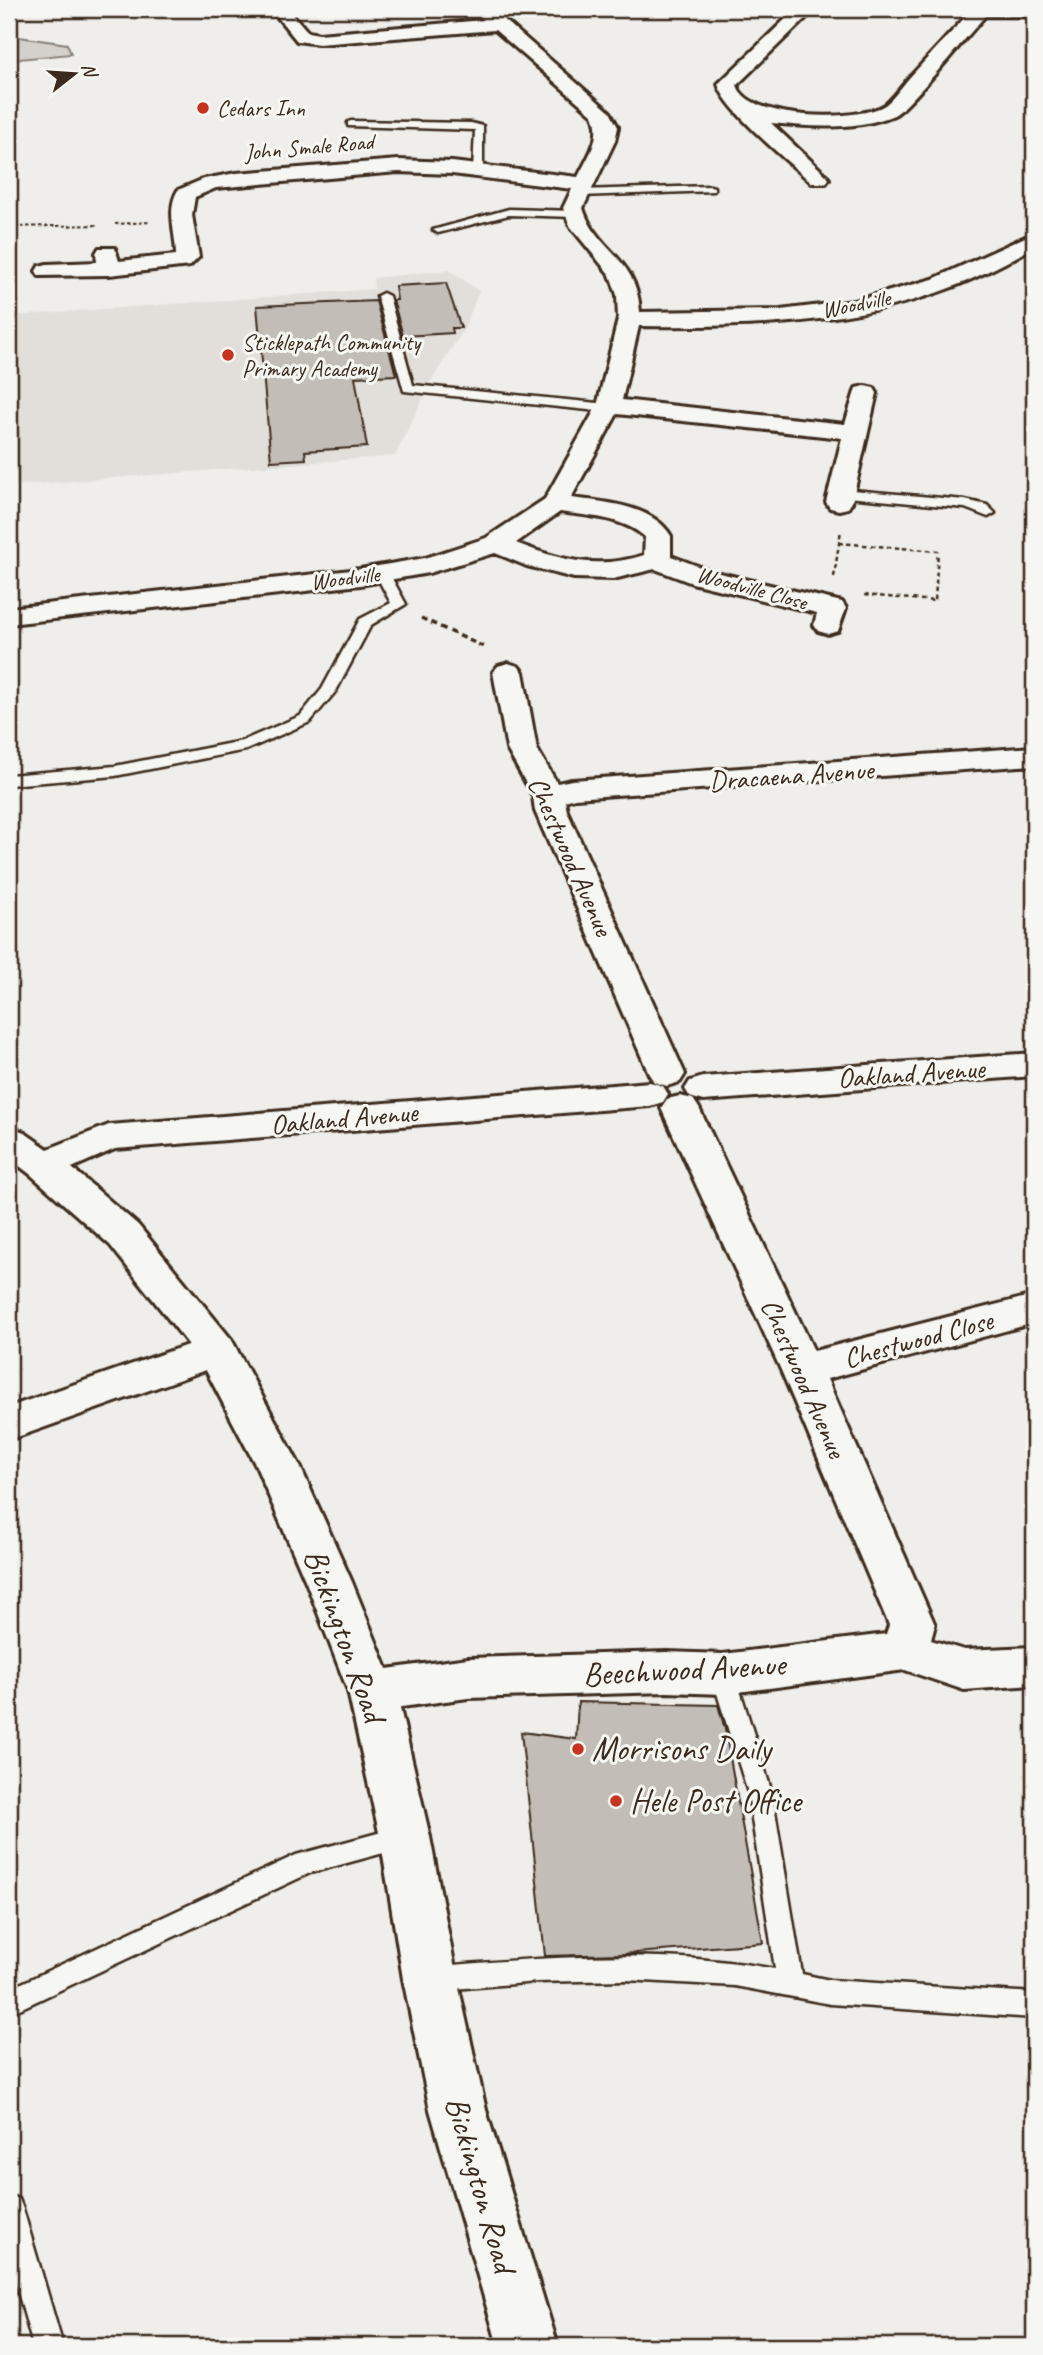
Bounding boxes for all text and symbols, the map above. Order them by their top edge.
north arrow [38,38,108,108]
text: N [76,60,103,82]
place label: Cedars Inn [217,94,306,123]
marker: Cedars Inn [195,100,211,116]
street label: John Smale Road [242,127,379,167]
street label: Woodville [819,283,894,325]
place label: Sticklepath Community Primary Academy [242,328,422,383]
marker: Sticklepath Community Primary Academy [220,347,236,363]
street label: Woodville [309,559,383,597]
street label: Woodville Close [694,559,812,617]
street label: Dracaena Avenue [708,752,876,798]
street label: Chestwood Avenue [520,771,622,943]
street label: Oakland Avenue [836,1050,988,1096]
street label: Oakland Avenue [269,1094,421,1142]
street label: Chestwood Avenue [753,1293,855,1465]
street label: Chestwood Close [840,1302,998,1376]
street label: Bickington Road [294,1543,397,1732]
street label: Beechwood Avenue [582,1643,789,1695]
place label: Morrisons Daily [592,1728,774,1770]
marker: Morrisons Daily [570,1741,586,1757]
place label: Hele Post Office [630,1780,803,1822]
marker: Hele Post Office [608,1793,624,1809]
street label: Bickington Road [436,2091,527,2282]

